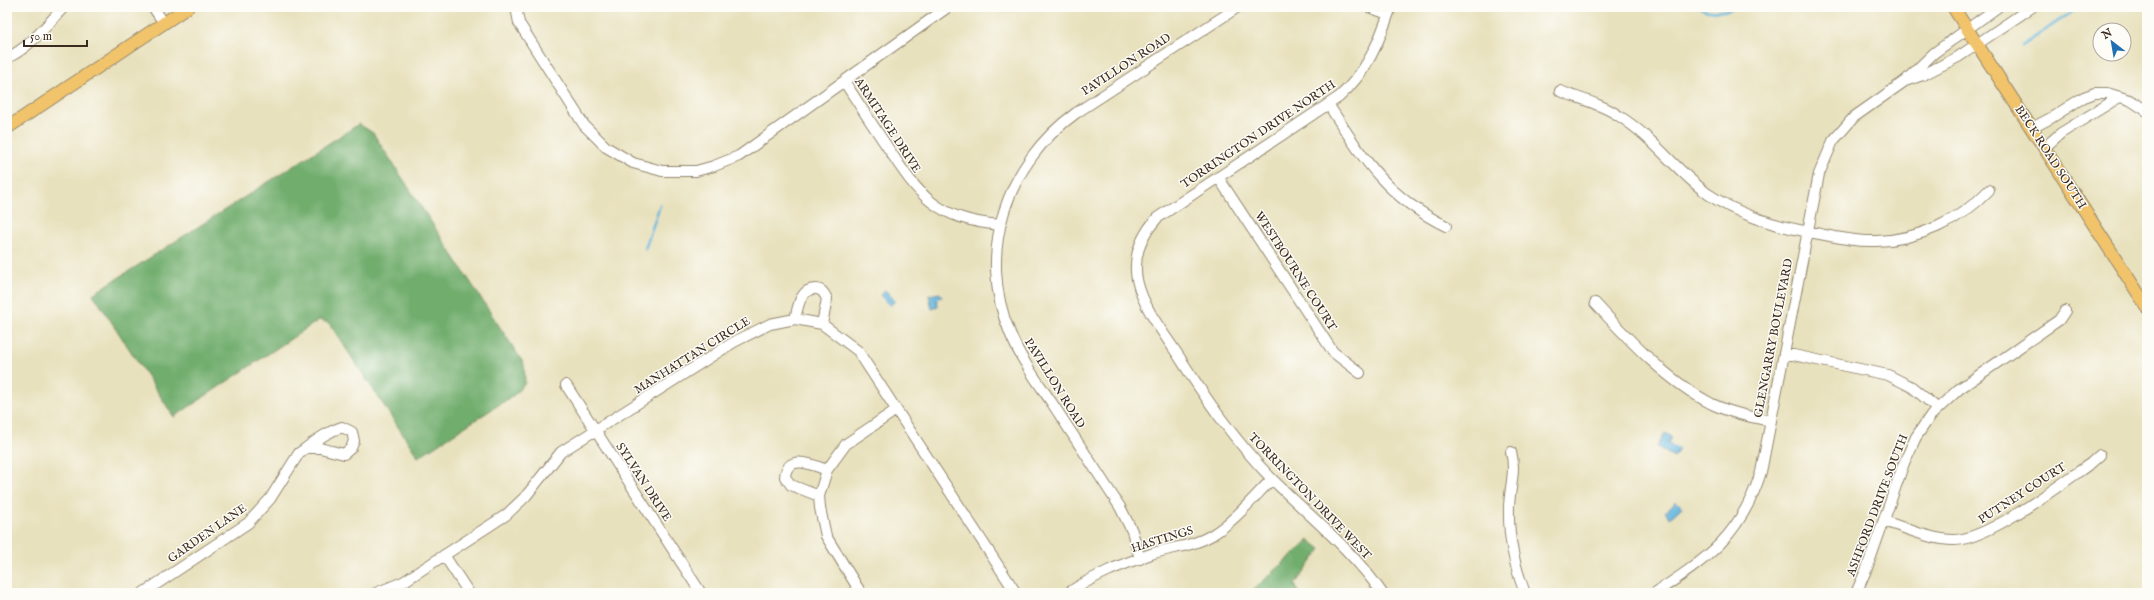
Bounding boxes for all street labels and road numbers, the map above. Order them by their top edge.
street label: PAVILLON ROAD [1079,30,1174,99]
street label: ARMITAGE DRIVE [851,74,924,176]
street label: TORRINGTON DRIVE NORTH [1178,77,1339,192]
street label: BECK ROAD SOUTH [2012,103,2090,212]
street label: WESTBOURNE COURT [1251,209,1340,334]
street label: GLENGARRY BOULEVARD [1751,257,1796,419]
street label: MANHATTAN CIRCLE [631,313,753,397]
street label: PAVILLON ROAD [1021,335,1089,431]
street label: TORRINGTON DRIVE WEST [1245,430,1374,563]
street label: ASHFORD DRIVE SOUTH [1843,432,1912,579]
street label: SYLVAN DRIVE [613,440,675,525]
street label: PUTNEY COURT [1976,459,2069,527]
street label: GARDEN LANE [165,501,250,566]
street label: HASTINGS [1129,523,1195,556]

